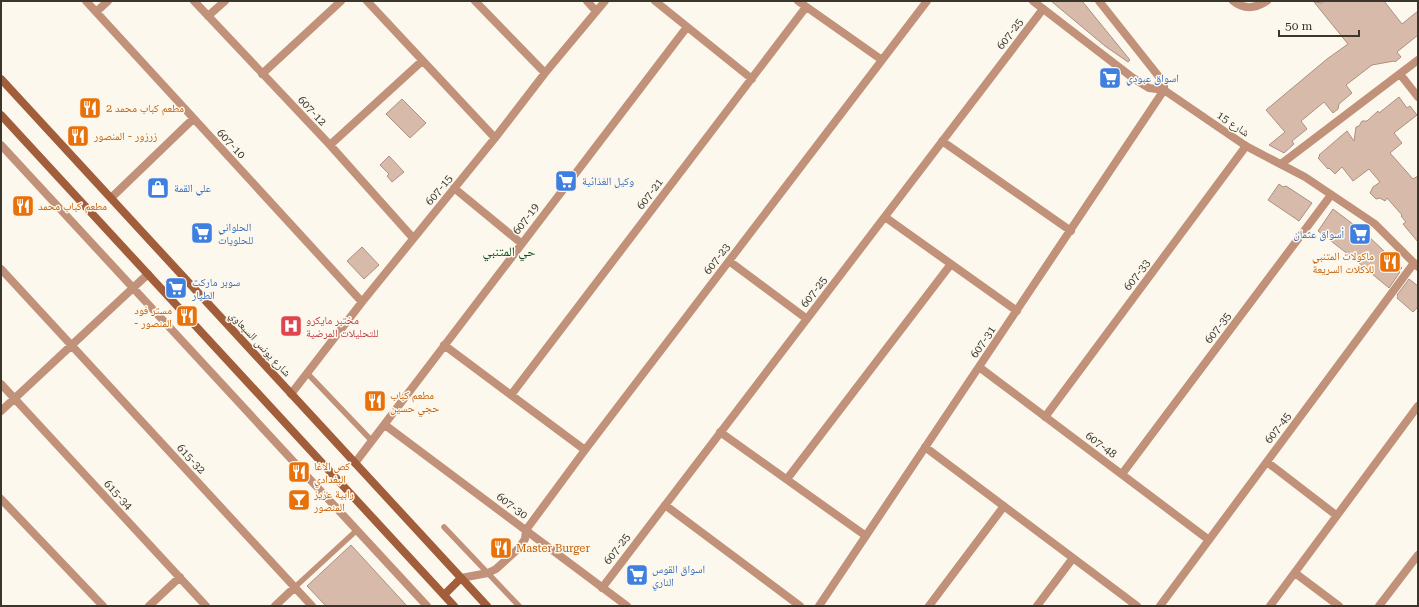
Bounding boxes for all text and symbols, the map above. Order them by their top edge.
scale bar [1279,12,1359,38]
street label: 607-25 [994,16,1026,52]
text: 50 m [1285,19,1312,33]
supermarket icon: اسواق عبودي [1097,65,1123,91]
place label: اسواق عبودي [1126,72,1179,86]
street label: 607-12 [295,94,329,128]
restaurant icon: مطعم كباب محمد 2 [77,95,103,121]
place label: مطعم كباب محمد 2 [106,102,184,116]
street label: شارع 15 [1214,109,1252,139]
restaurant icon: زرزور - المنصور [65,123,91,149]
street label: 607-10 [214,127,248,161]
place label: زرزور - المنصور [93,130,157,143]
supermarket icon: وكيل الغذائية [553,168,579,194]
street label: 607-15 [423,172,455,208]
shop icon: علي القمة [145,175,171,201]
place label: وكيل الغذائية [582,175,634,188]
street label: 607-21 [634,176,666,212]
place label: علي القمة [174,182,212,196]
restaurant icon: مطعم كباب محمد [10,193,36,219]
place label: مطعم كباب محمد [38,200,107,214]
street label: 607-19 [510,201,542,237]
supermarket icon: الحلواني للحلويات [189,220,215,246]
place label: الحلواني للحلويات [218,221,253,247]
supermarket icon: أسواق عثمان [1347,221,1373,247]
place label: أسواق عثمان [1293,227,1344,241]
street label: 607-23 [701,241,733,277]
district label: حي المتنبي [483,244,535,262]
restaurant icon: ماكولات المتنبي للاكلات السريعة [1377,249,1403,275]
place label: ماكولات المتنبي للاكلات السريعة [1312,250,1374,276]
street label: 607-33 [1121,257,1153,293]
street label: 607-25 [798,274,830,310]
supermarket icon: سوبر ماركت الطيار [163,275,189,301]
place label: سوبر ماركت الطيار [191,276,240,302]
restaurant icon: مستر فود - المنصور [174,303,200,329]
place label: مستر فود - المنصور [134,304,172,330]
street label: شارع يونس السبعاوي [225,309,294,381]
street label: 607-35 [1202,310,1234,346]
hospital icon: مختبر مايكرو للتحليلات المرضية [278,313,304,339]
place label: مختبر مايكرو للتحليلات المرضية [306,314,378,340]
street label: 607-31 [968,324,998,360]
restaurant icon: مطعم كباب حجي حسين [362,388,388,414]
place label: مطعم كباب حجي حسين [390,389,439,416]
street label: 607-45 [1262,410,1294,446]
street label: 607-48 [1083,429,1119,461]
street label: 615-32 [174,442,208,476]
restaurant icon: كص الاغا البغدادي [286,459,312,485]
place label: كص الاغا البغدادي [314,460,351,487]
street label: 615-34 [101,478,135,513]
bar icon: رابية عزيز المنصور [286,487,312,513]
place label: رابية عزيز المنصور [313,488,354,514]
street label: 607-30 [494,490,530,522]
street label: 607-25 [601,531,633,567]
restaurant icon: Master Burger [488,535,514,561]
place label: Master Burger [516,542,590,555]
supermarket icon: اسواق القوس الناري [624,562,650,588]
place label: اسواق القوس الناري [652,563,705,590]

